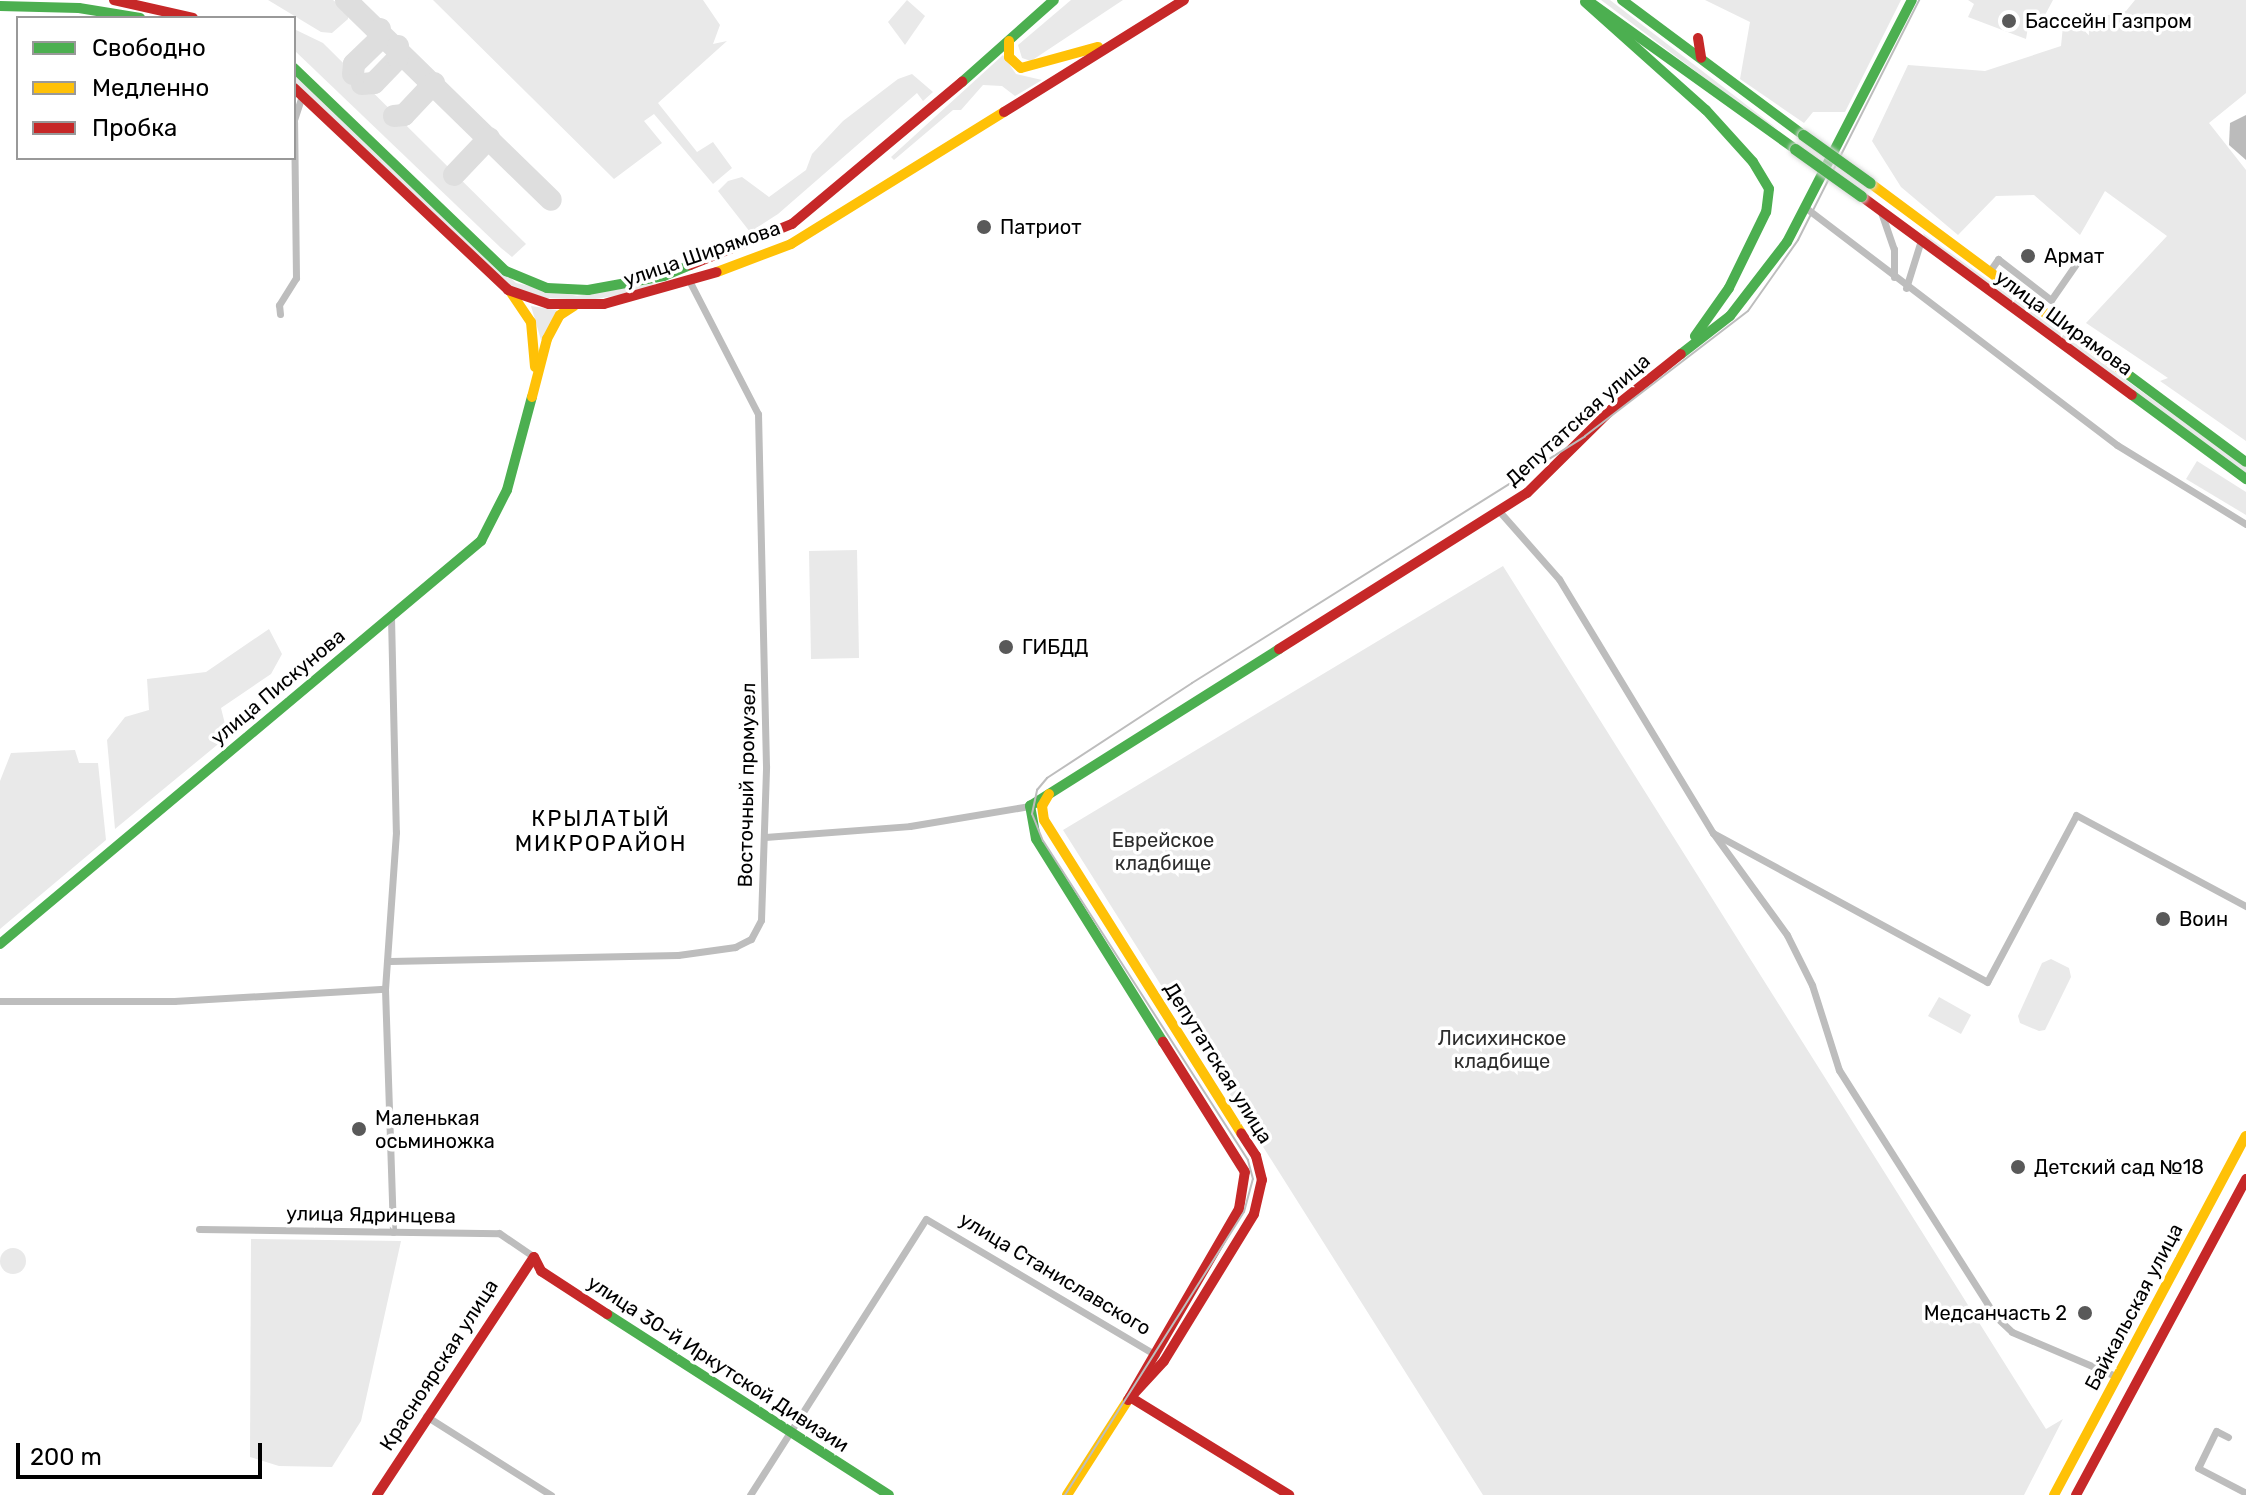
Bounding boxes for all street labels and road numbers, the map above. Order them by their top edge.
street label: улица Ширямова [621,216,783,292]
street label: улица Ширямова [1991,265,2137,381]
street label: Депутатская улица [1501,349,1655,491]
street label: улица Пискунова [206,624,350,750]
street label: Восточный промузел [733,682,761,888]
street label: Депутатская улица [1159,978,1277,1148]
street label: улица Ядринцева [286,1202,456,1228]
street label: улица Станиславского [955,1207,1155,1341]
street label: Байкальская улица [2080,1219,2188,1395]
street label: улица 30-й Иркутской Дивизии [583,1270,853,1458]
street label: Красноярская улица [375,1275,503,1455]

